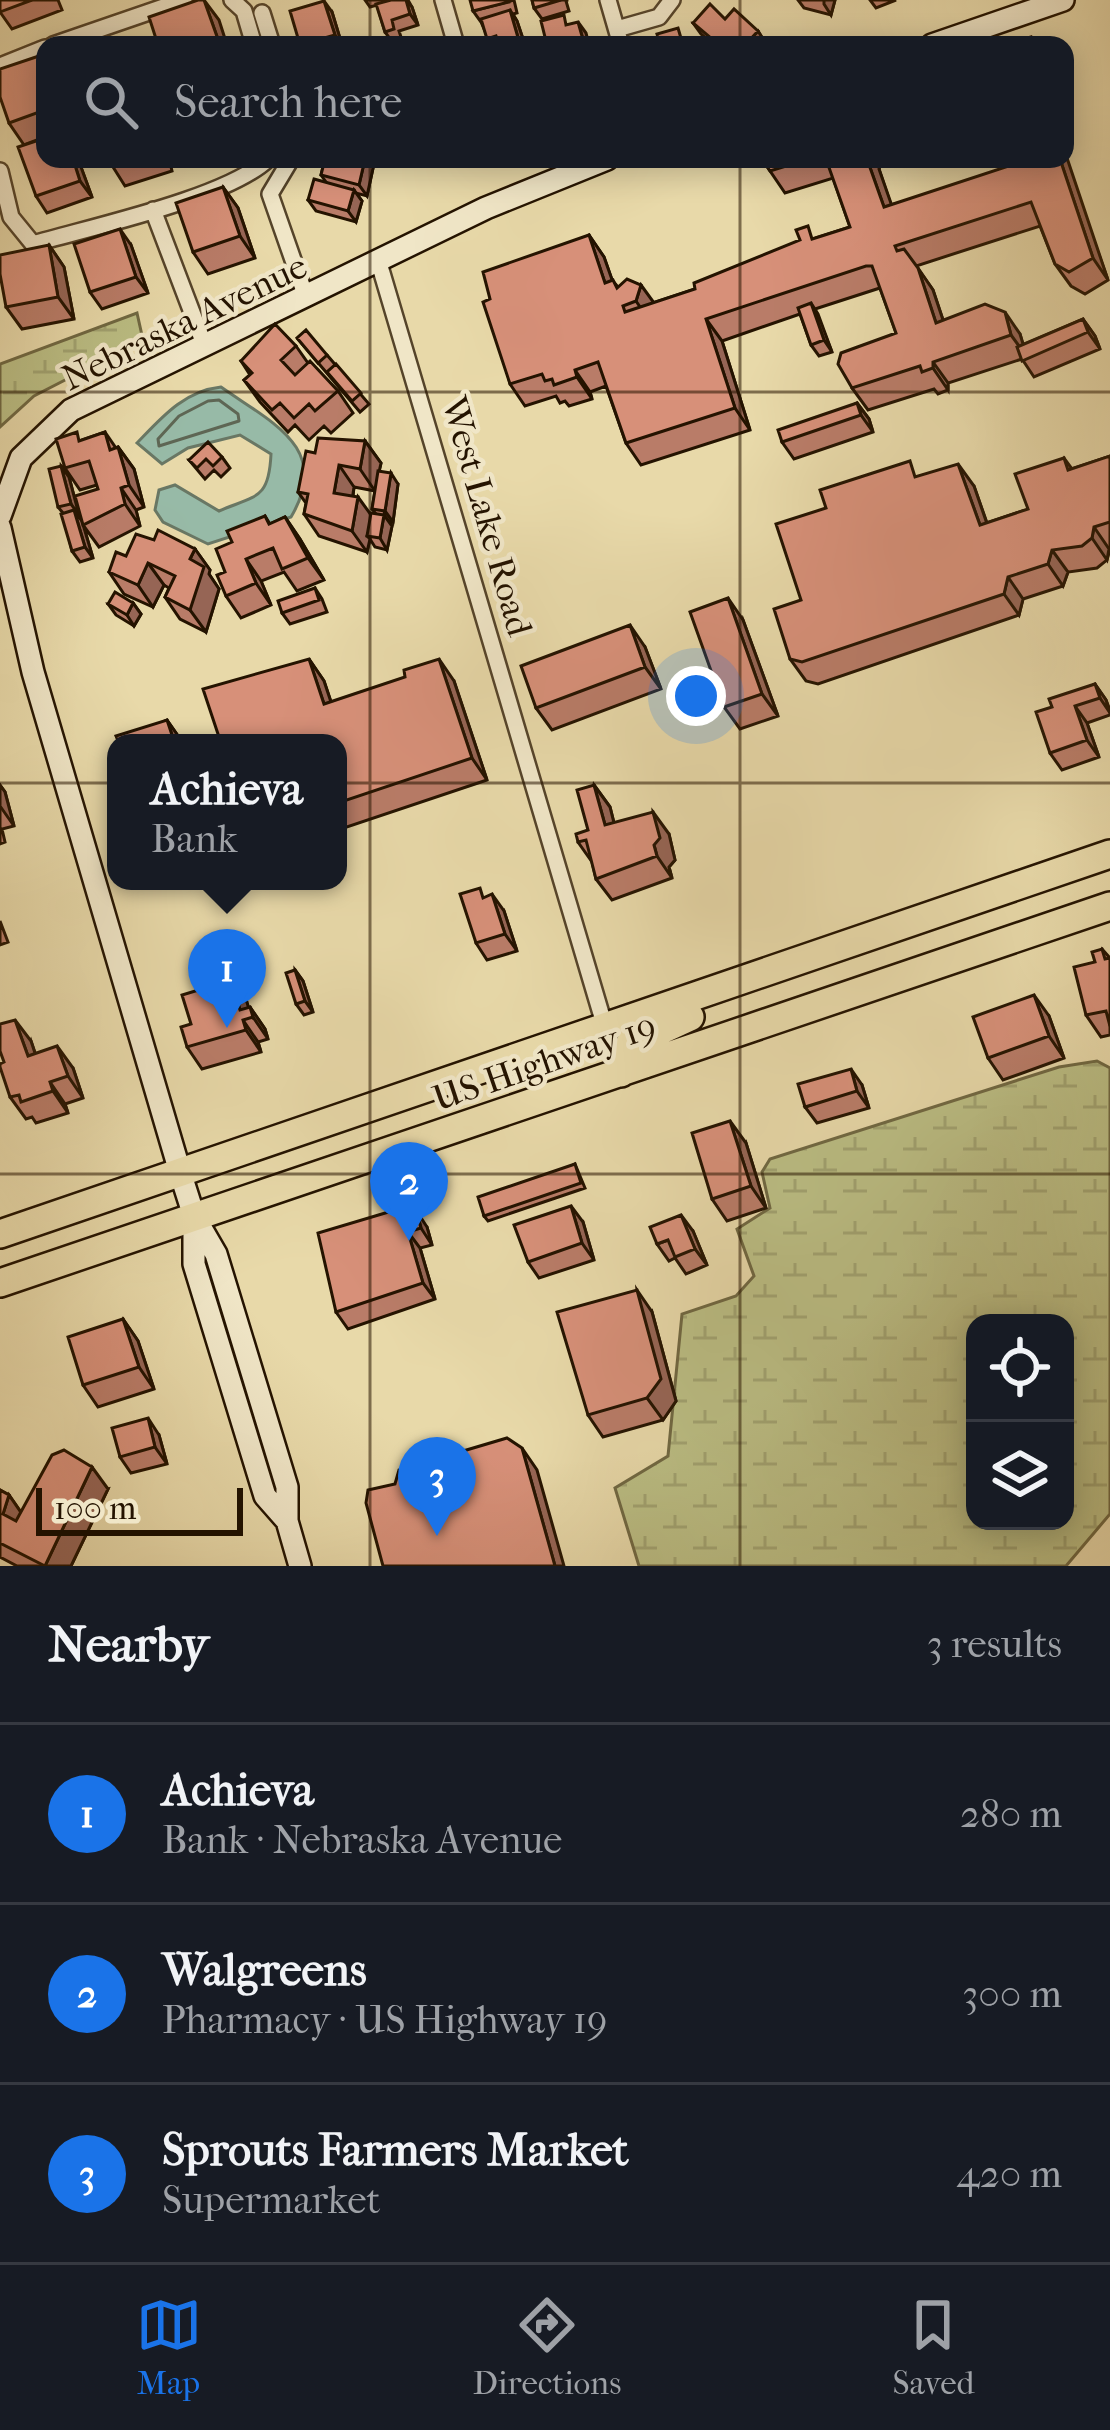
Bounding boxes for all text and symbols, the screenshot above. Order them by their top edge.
search box [36,36,1074,168]
icon: search [78,69,144,135]
text: Search here [174,76,402,129]
street label: Nebraska Avenue [55,244,314,399]
street label: West Lake Road [433,391,541,641]
your location [666,666,726,726]
popup [107,734,347,890]
text: Achieva [151,763,303,816]
text: Bank [151,816,237,862]
pin: 1 [188,929,266,1028]
street label: US Highway 19 [427,1004,661,1120]
pin: 2 [370,1142,448,1241]
map controls [966,1314,1074,1530]
button: locate [966,1314,1074,1422]
button: layers [966,1422,1074,1530]
pin: 3 [398,1437,476,1536]
scale bar [36,1482,243,1535]
text: 100 m [54,1489,137,1528]
text: Nearby [48,1614,209,1674]
text: 3 results [927,1621,1062,1667]
text: Achieva [162,1764,314,1817]
text: 1 [80,1791,94,1837]
text: 280 m [960,1791,1062,1837]
text: Bank · Nebraska Avenue [162,1817,562,1863]
text: Walgreens [162,1944,367,1997]
text: 2 [77,1971,97,2017]
text: 300 m [962,1971,1062,2017]
text: Pharmacy · US Highway 19 [162,1997,607,2043]
text: Sprouts Farmers Market [162,2124,629,2177]
text: 3 [79,2151,95,2197]
text: 420 m [957,2151,1062,2197]
text: Supermarket [162,2177,381,2223]
tab: Map [136,2292,202,2403]
tab: Directions [473,2292,621,2403]
tab: Saved [893,2292,974,2403]

